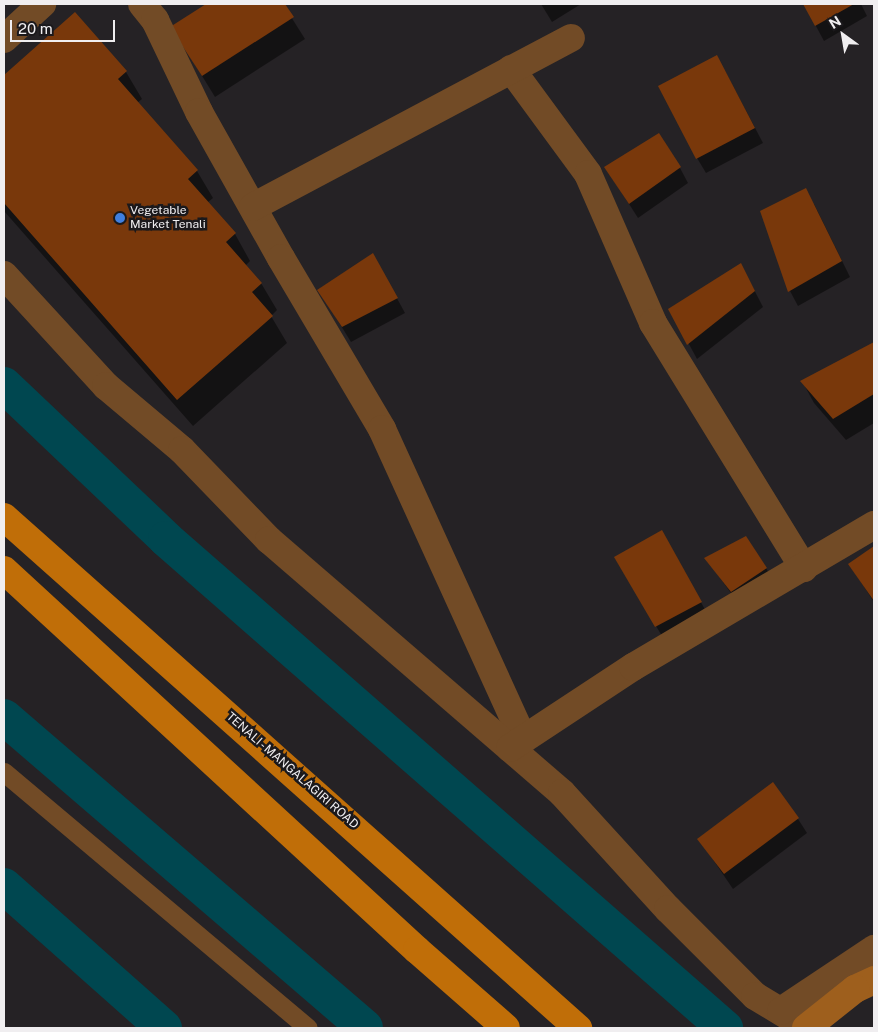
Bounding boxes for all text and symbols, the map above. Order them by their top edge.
scale bar [12,10,118,42]
north arrow [818,10,868,60]
text: N [826,13,844,32]
text: 20 m [18,20,53,37]
place label: Vegetable Market Tenali [130,204,206,232]
marker: Vegetable Market Tenali [114,212,126,224]
street label: TENALI - MANGALAGIRI ROAD [222,709,362,833]

